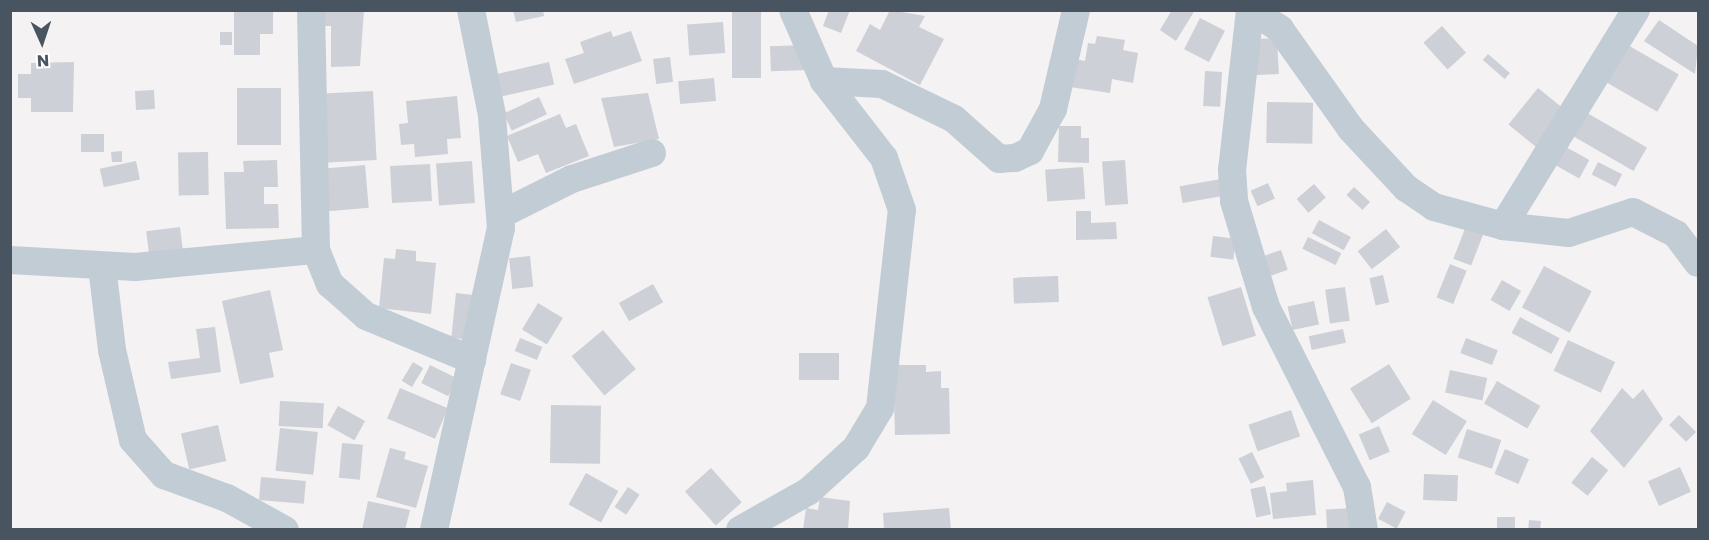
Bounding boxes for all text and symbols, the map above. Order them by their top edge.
north arrow [12,12,72,72]
text: N [36,49,50,72]

